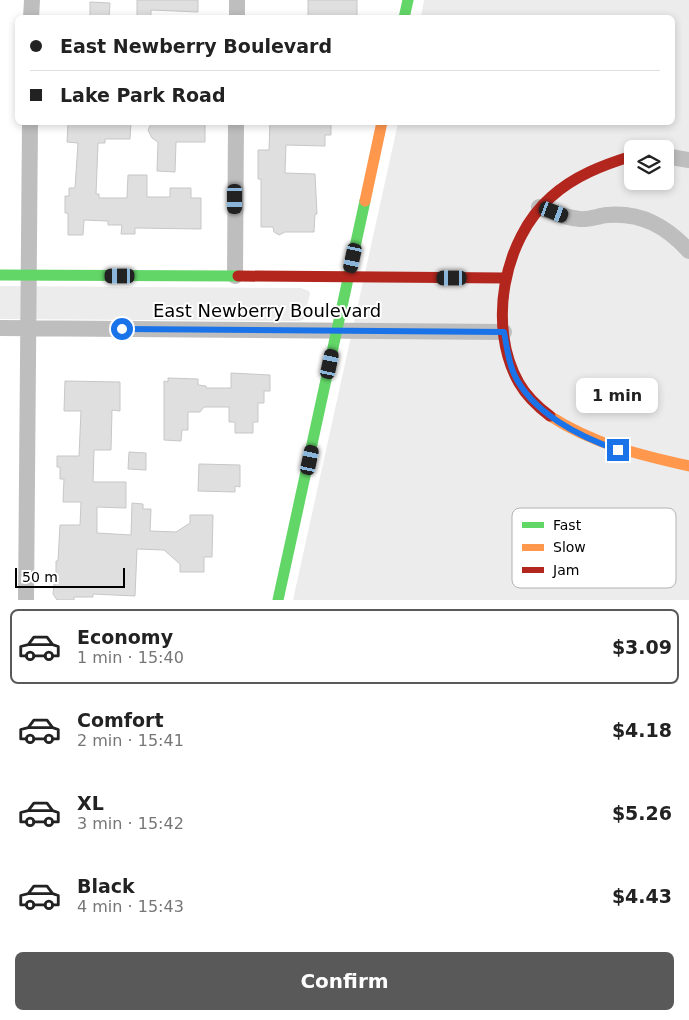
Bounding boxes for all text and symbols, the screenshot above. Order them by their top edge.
text: East Newberry Boulevard [60,35,332,57]
text: Lake Park Road [60,84,226,106]
map controls [624,140,674,190]
button: layers [624,140,674,190]
car [227,184,242,214]
car [537,200,570,224]
car [342,242,363,274]
car [105,269,135,284]
car [437,271,467,286]
street label: East Newberry Boulevard [153,300,381,321]
route start [111,318,133,340]
car [319,348,340,380]
callout: 1 min [577,378,659,412]
text: 1 min [592,386,642,405]
route end [607,439,629,461]
car [299,444,320,476]
legend [512,508,676,588]
text: Fast [553,517,582,533]
text: Slow [553,539,586,555]
text: Jam [552,562,579,578]
scale bar [15,565,125,588]
text: 50 m [22,569,58,585]
icon: car [17,624,62,669]
text: Economy [77,626,173,648]
text: $3.09 [612,636,672,658]
text: 1 min · 15:40 [77,648,184,667]
icon: car [17,707,62,752]
text: Comfort [77,709,164,731]
text: $4.18 [612,719,672,741]
text: 2 min · 15:41 [77,731,184,750]
icon: car [17,790,62,835]
text: XL [77,792,104,814]
text: $5.26 [612,802,672,824]
text: 3 min · 15:42 [77,814,184,833]
icon: car [17,873,62,918]
text: Black [77,875,135,897]
text: $4.43 [612,885,672,907]
text: 4 min · 15:43 [77,897,184,916]
button: Confirm [15,952,674,1010]

